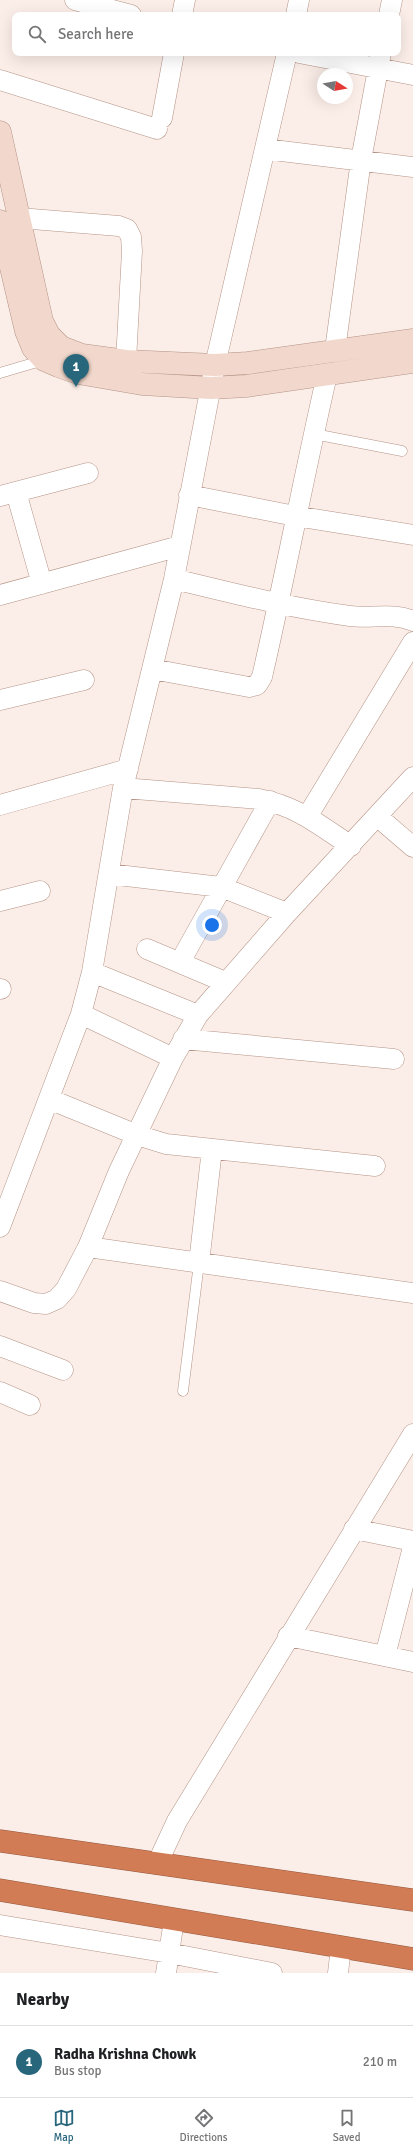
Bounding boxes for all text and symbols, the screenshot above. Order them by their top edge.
search box [12,12,401,56]
icon: search [26,23,48,45]
text: Search here [58,25,134,43]
north arrow [317,68,353,104]
pin: 1 [63,354,89,387]
your location [202,915,222,935]
text: Nearby [16,1989,69,2010]
text: Radha Krishna Chowk [54,2045,196,2063]
text: 1 [25,2054,33,2070]
text: 210 m [363,2054,397,2070]
text: Bus stop [54,2063,101,2079]
tab: Map [53,2107,75,2144]
tab: Directions [180,2107,228,2144]
tab: Saved [333,2107,360,2144]

